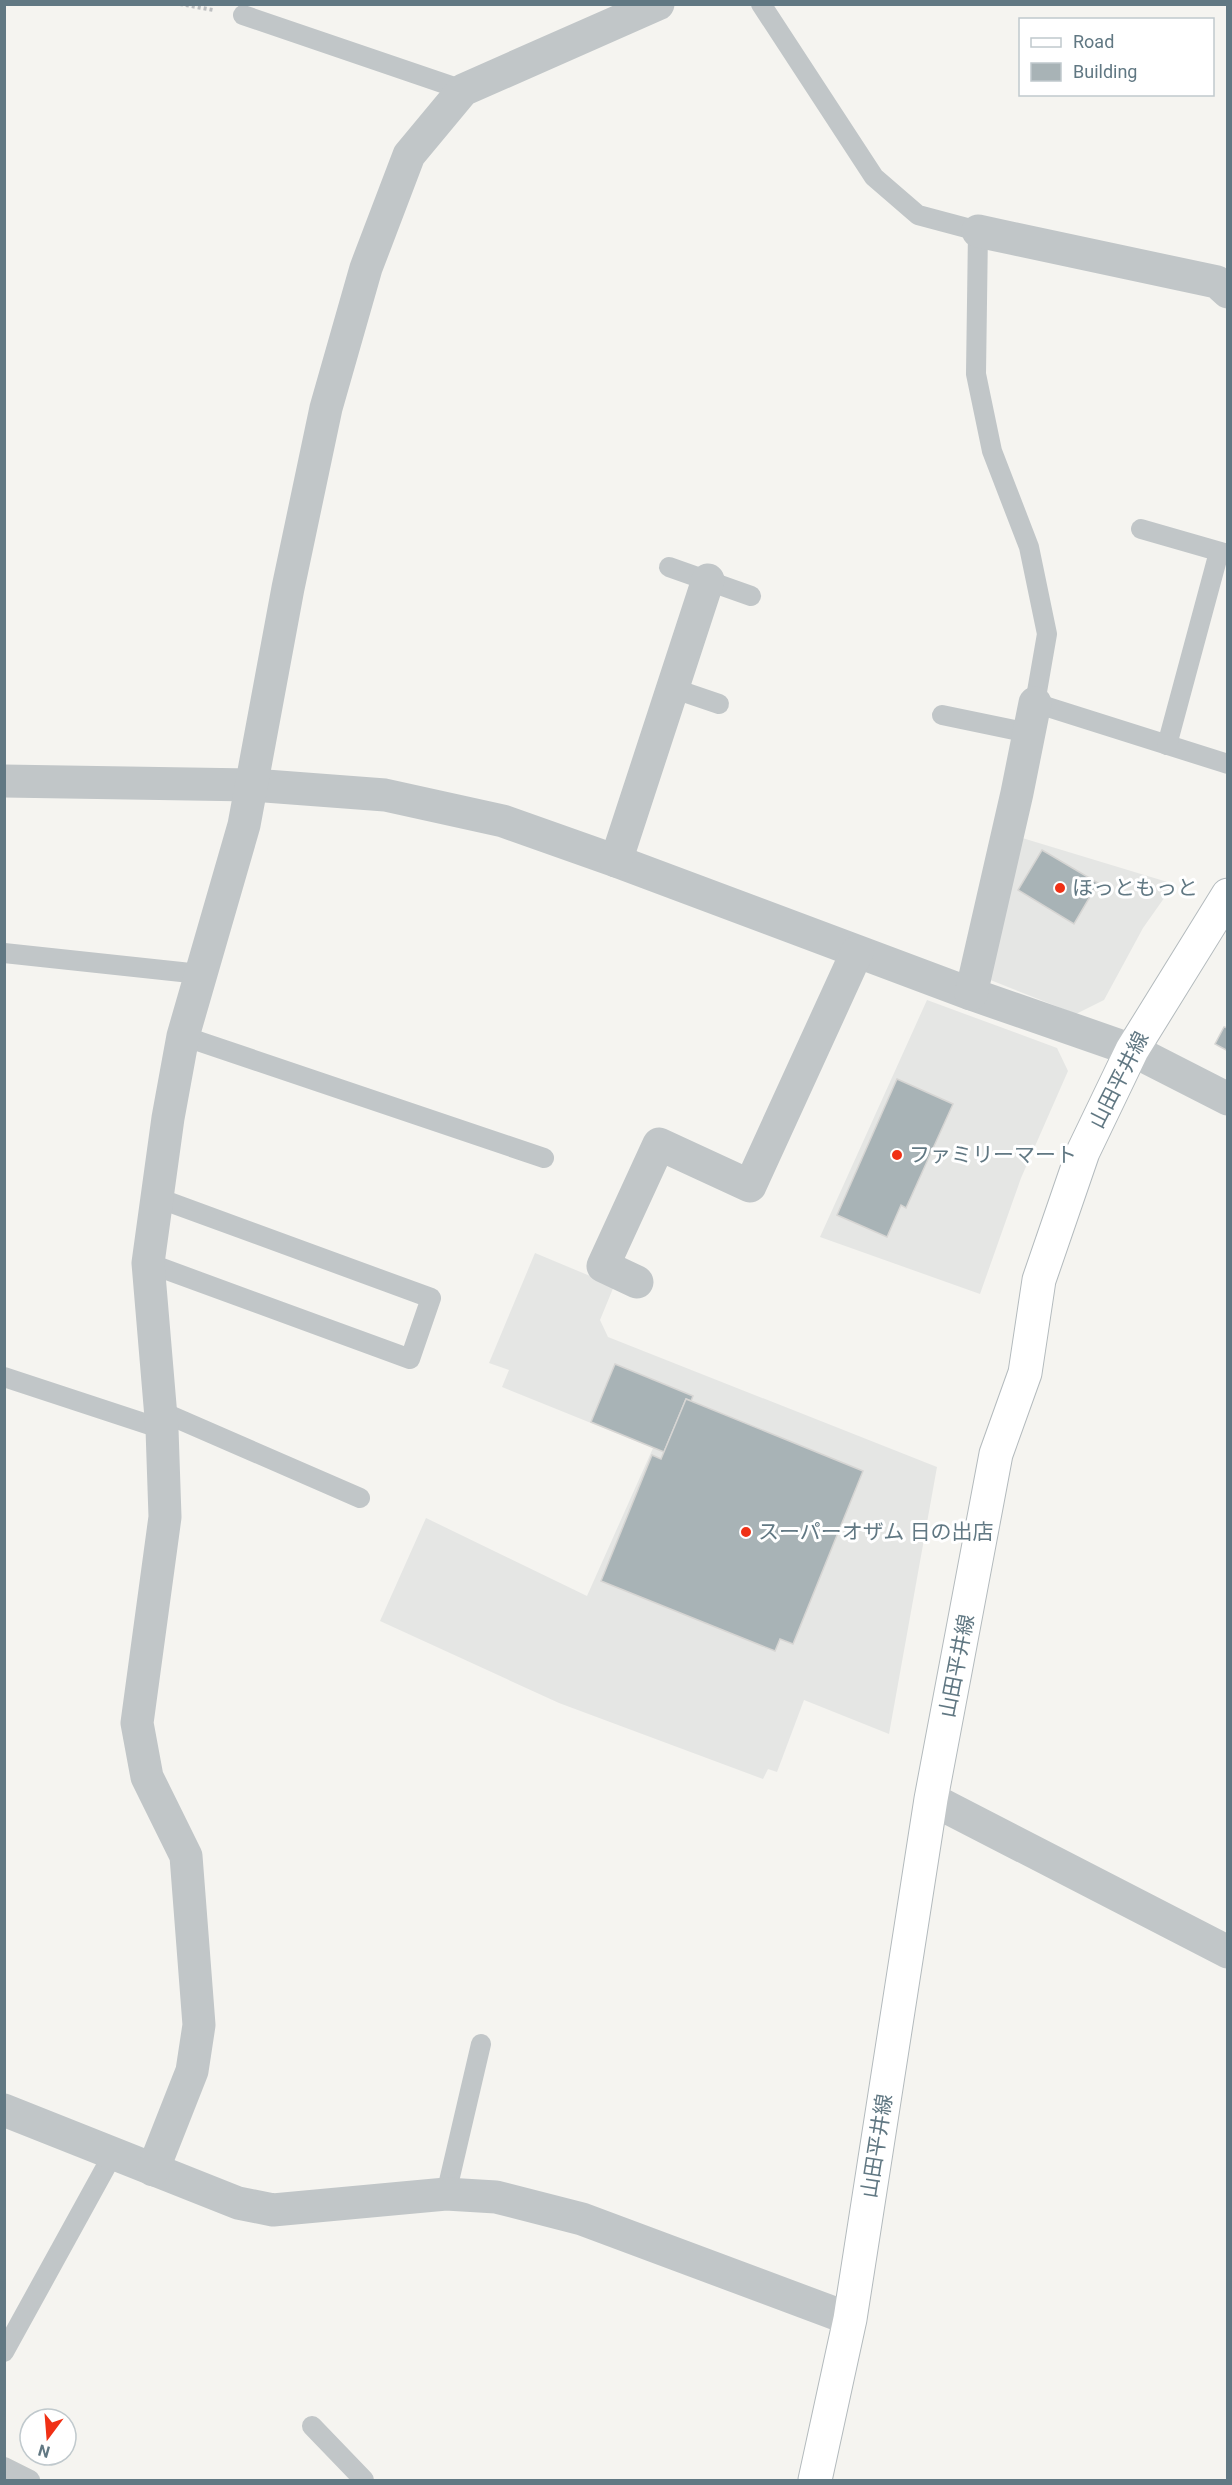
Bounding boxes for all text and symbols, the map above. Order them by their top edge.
legend [1019,18,1214,96]
text: Road [1073,31,1114,52]
text: Building [1073,61,1137,82]
place label: ほっともっと [1072,876,1198,900]
marker: ほっともっと [1053,881,1067,895]
street label: 山田平井線 [1084,1028,1154,1132]
place label: ファミリーマート [909,1143,1077,1167]
marker: ファミリーマート [890,1148,904,1162]
place label: スーパーオザム 日の出店 [758,1520,994,1544]
marker: スーパーオザム 日の出店 [739,1525,753,1539]
street label: 山田平井線 [935,1612,979,1720]
street label: 山田平井線 [857,2092,897,2200]
north arrow [18,2407,78,2467]
text: N [36,2440,52,2462]

